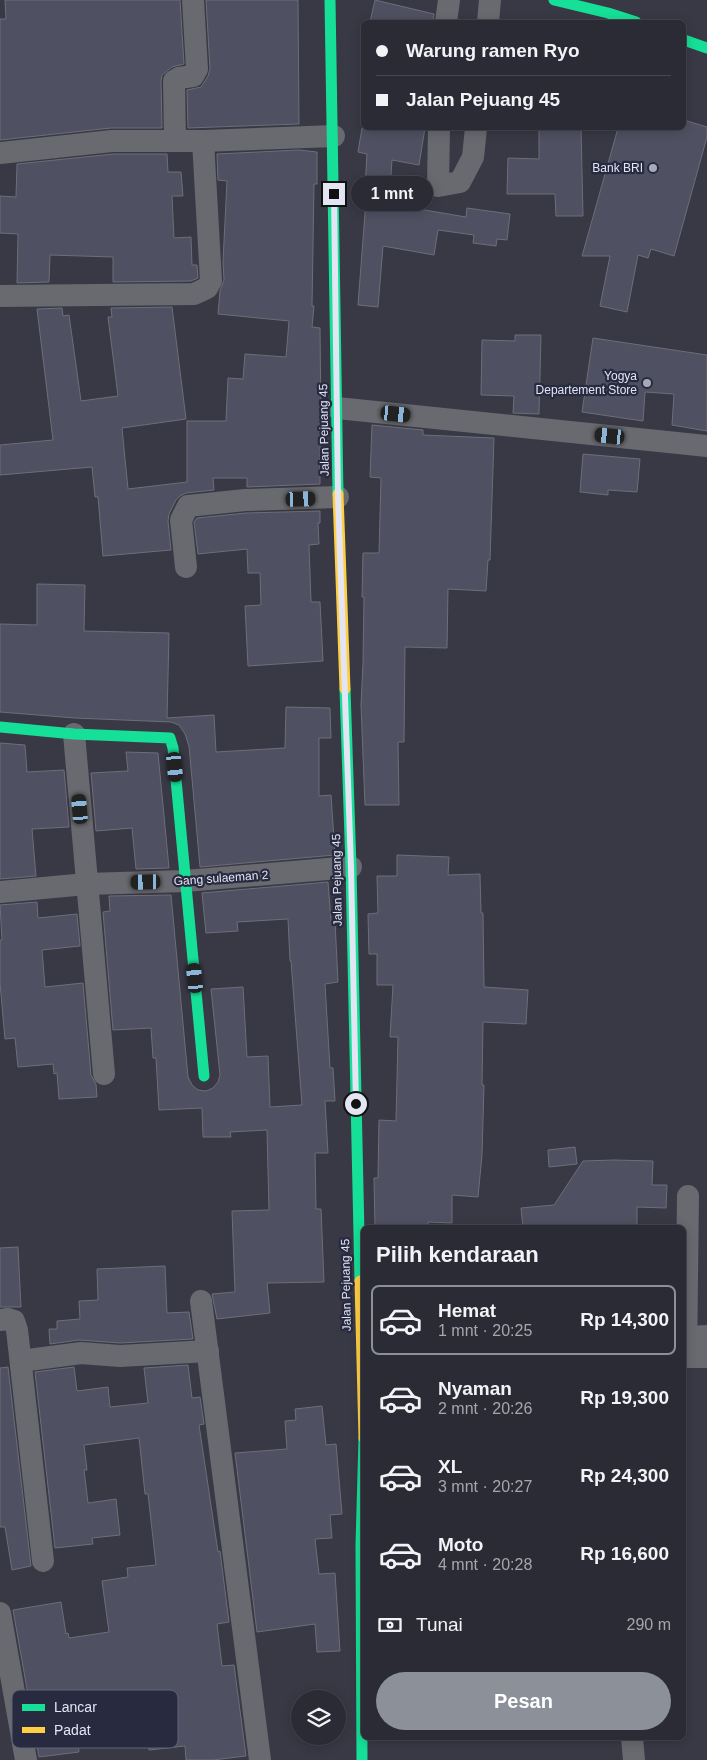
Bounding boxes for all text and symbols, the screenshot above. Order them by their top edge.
text: Warung ramen Ryo [406,40,580,61]
text: Jalan Pejuang 45 [406,89,560,110]
place label: Bank BRI [592,161,643,175]
marker: Bank BRI [647,162,659,174]
callout: 1 mnt [352,176,434,212]
route end [323,183,345,205]
text: 1 mnt [371,185,413,202]
place label: Yogya Departement Store [536,369,637,397]
marker: Yogya Departement Store [641,377,653,389]
street label: Jalan Pejuang 45 [316,383,332,476]
car [380,405,411,423]
car [594,427,625,445]
car [285,491,316,507]
car [165,751,184,783]
car [71,793,88,825]
street label: Jalan Pejuang 45 [329,833,345,926]
street label: Gang sulaeman 2 [173,868,269,888]
car [130,874,161,890]
car [185,962,204,994]
route start [345,1093,367,1115]
street label: Jalan Pejuang 45 [338,1238,354,1331]
text: Pilih kendaraan [376,1242,539,1267]
icon: car [378,1298,423,1343]
text: Hemat [438,1300,496,1321]
text: Rp 14,300 [580,1309,669,1330]
text: 1 mnt · 20:25 [438,1322,532,1339]
icon: car [378,1376,423,1421]
text: Nyaman [438,1378,512,1399]
text: Rp 19,300 [580,1387,669,1408]
text: 2 mnt · 20:26 [438,1400,532,1417]
icon: car [378,1454,423,1499]
text: XL [438,1456,462,1477]
text: Rp 24,300 [580,1465,669,1486]
text: 3 mnt · 20:27 [438,1478,532,1495]
icon: car [378,1532,423,1577]
text: Moto [438,1534,483,1555]
text: Rp 16,600 [580,1543,669,1564]
text: 4 mnt · 20:28 [438,1556,532,1573]
icon: cash [376,1611,404,1639]
text: Tunai [416,1614,463,1635]
text: 290 m [627,1616,671,1633]
button: Pesan [376,1672,671,1730]
legend [12,1690,178,1748]
map controls [291,1690,346,1745]
button: layers [291,1690,346,1745]
text: Lancar [54,1699,97,1715]
text: Padat [54,1722,91,1738]

